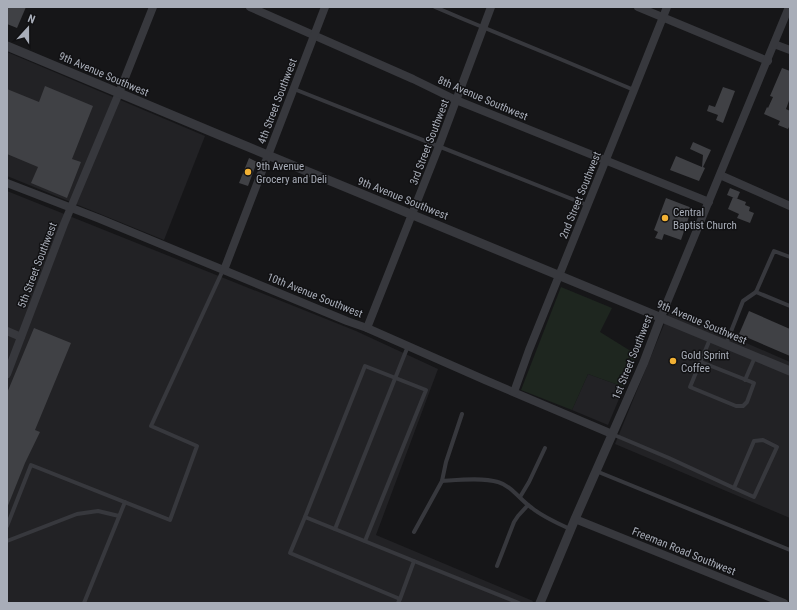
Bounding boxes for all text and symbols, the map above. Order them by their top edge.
north arrow [8,8,48,48]
text: N [26,12,37,26]
street label: 9th Avenue Southwest [57,50,151,99]
street label: 4th Street Southwest [255,57,300,146]
street label: 8th Avenue Southwest [436,74,530,123]
street label: 3rd Street Southwest [407,98,452,187]
street label: 2nd Street Southwest [557,150,604,241]
place label: 9th Avenue Grocery and Deli [256,160,327,186]
marker: 9th Avenue Grocery and Deli [243,167,253,177]
street label: 9th Avenue Southwest [356,174,450,223]
place label: Central Baptist Church [673,206,737,232]
marker: Central Baptist Church [660,213,670,223]
street label: 5th Street Southwest [15,221,60,310]
street label: 10th Avenue Southwest [265,270,364,321]
street label: 9th Avenue Southwest [655,298,749,347]
street label: 1st Street Southwest [610,313,655,401]
place label: Gold Sprint Coffee [681,349,729,375]
marker: Gold Sprint Coffee [668,356,678,366]
street label: Freeman Road Southwest [630,525,737,578]

